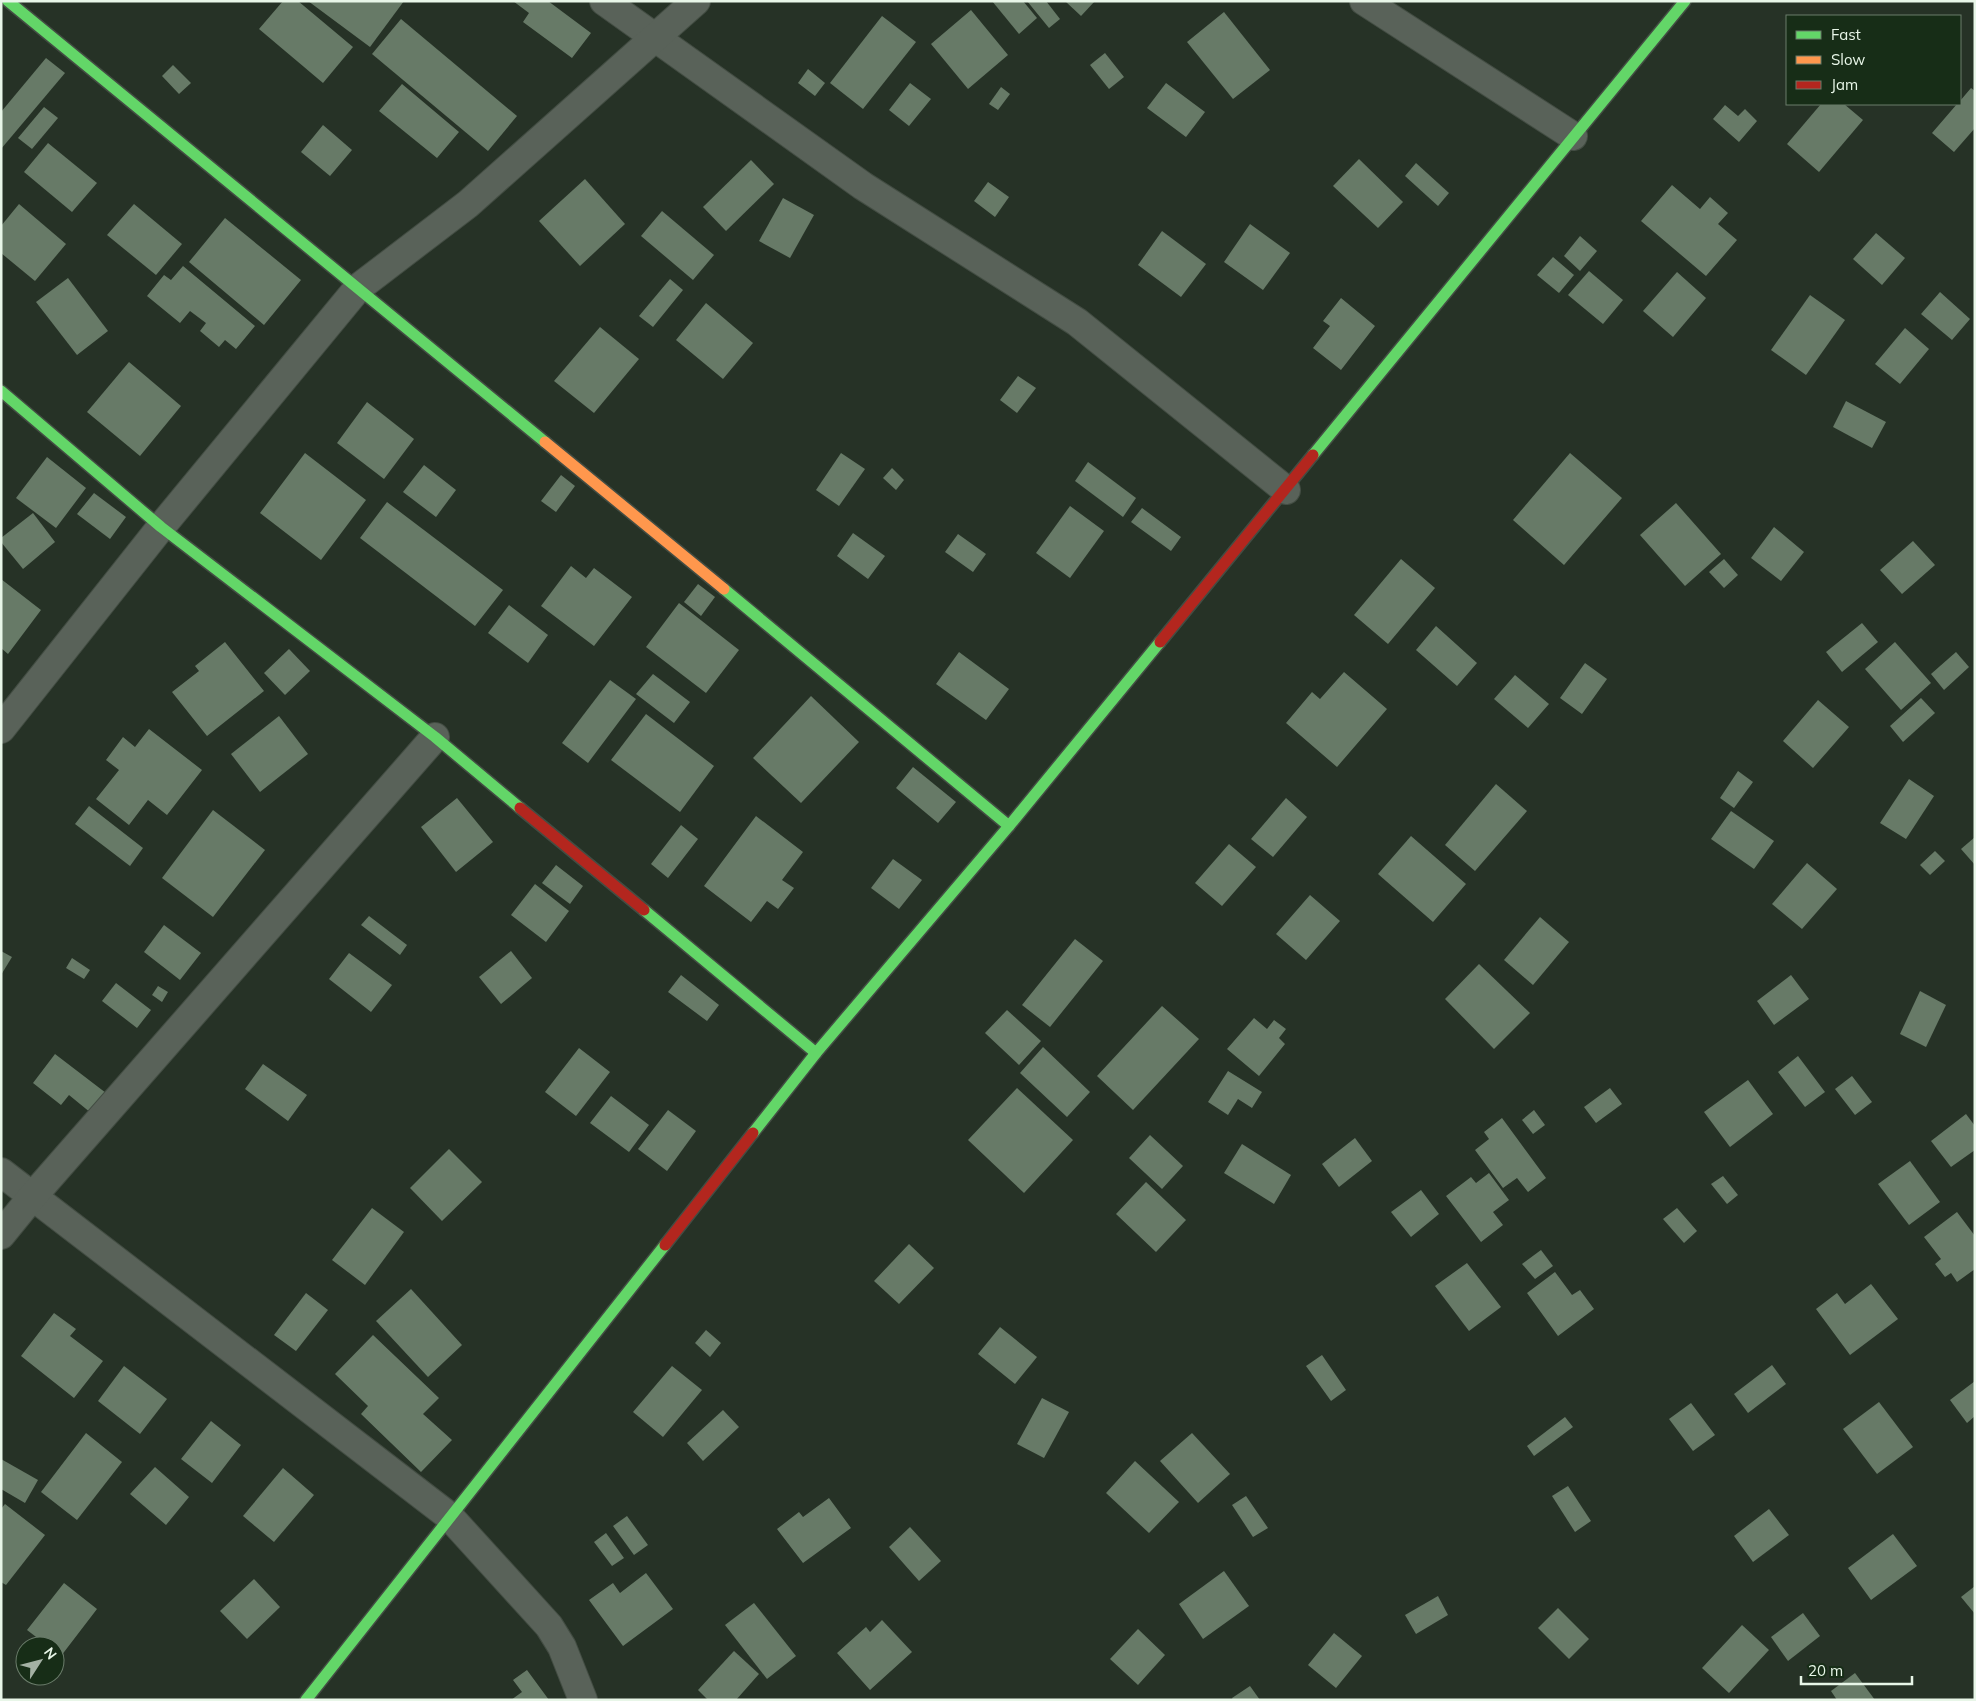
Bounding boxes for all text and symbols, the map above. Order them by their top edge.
legend [1786,15,1961,105]
text: Fast [1831,25,1861,44]
text: Slow [1831,50,1865,69]
text: Jam [1831,75,1858,94]
north arrow [15,1636,65,1686]
text: N [40,1644,61,1663]
scale bar [1801,1654,1912,1686]
text: 20 m [1808,1661,1843,1680]

